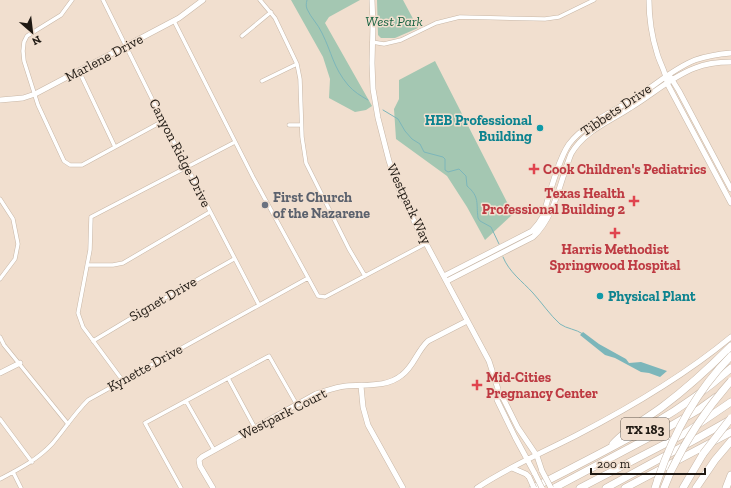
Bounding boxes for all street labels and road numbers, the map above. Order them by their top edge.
street label: Marlene Drive [62,30,146,86]
street label: Tibbets Drive [577,80,655,140]
street label: Canyon Ridge Drive [145,96,215,210]
street label: Westpark Way [383,161,435,248]
street label: Signet Drive [126,273,200,325]
street label: Kynette Drive [105,340,186,396]
street label: Westpark Court [236,384,330,443]
road number: TX 183 [621,418,669,440]

